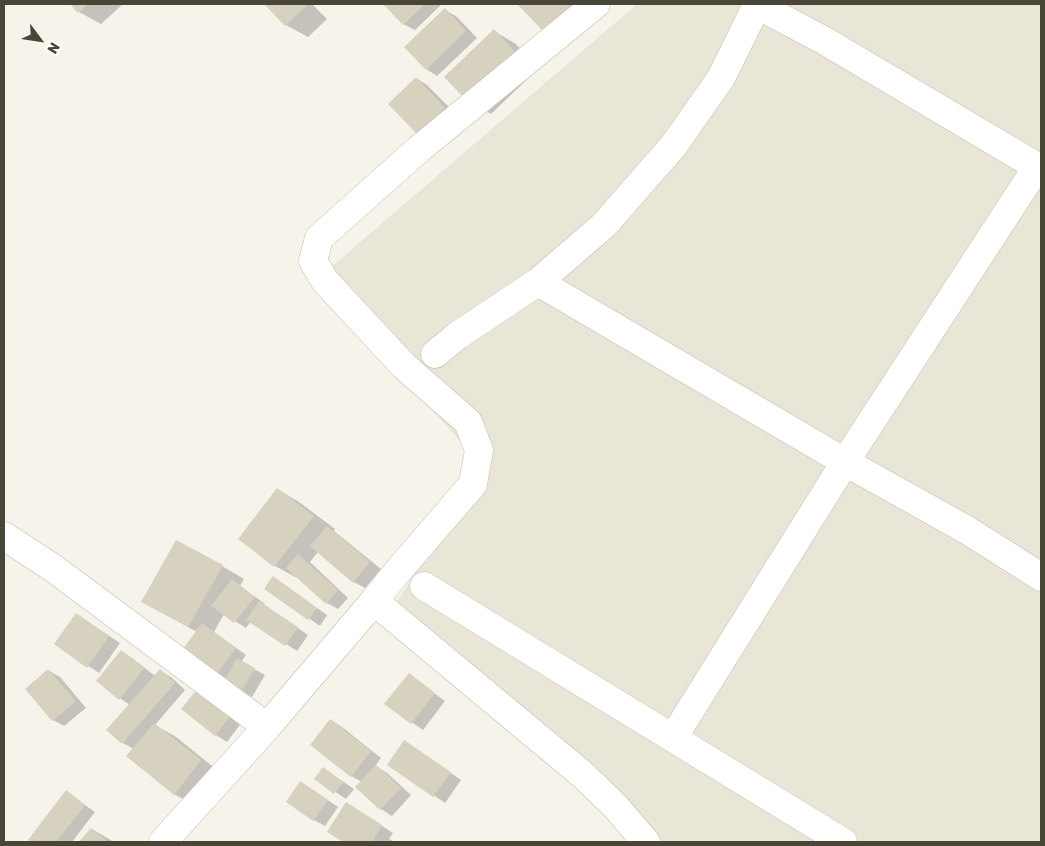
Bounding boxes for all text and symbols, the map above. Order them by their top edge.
north arrow [15,15,65,65]
text: N [43,39,63,57]

